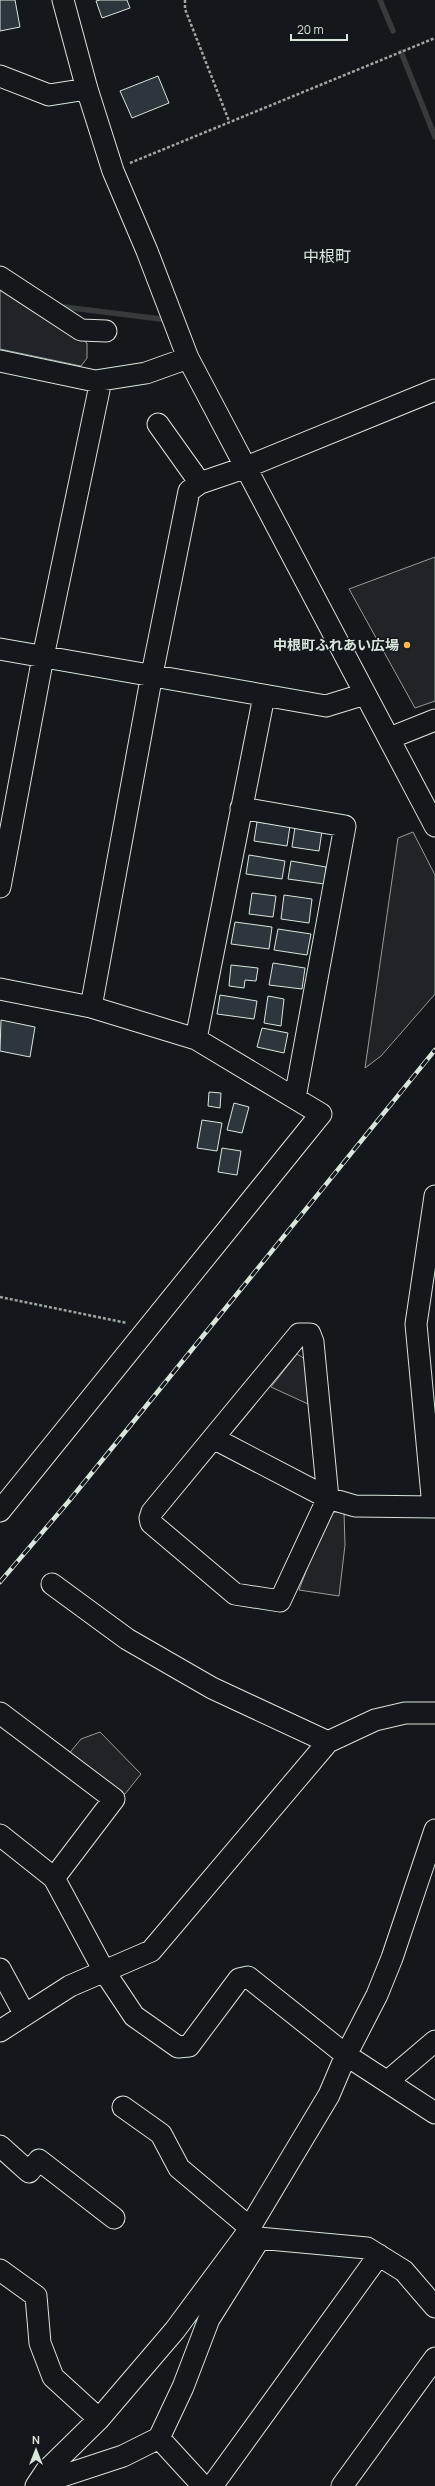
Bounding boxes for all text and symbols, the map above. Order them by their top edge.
scale bar [291,16,347,42]
text: 20 m [297,21,324,38]
district label: 中根町 [303,245,351,267]
place label: 中根町ふれあい広場 [273,635,399,654]
marker: 中根町ふれあい広場 [402,640,412,650]
north arrow [16,2430,56,2470]
text: N [32,2432,40,2447]

